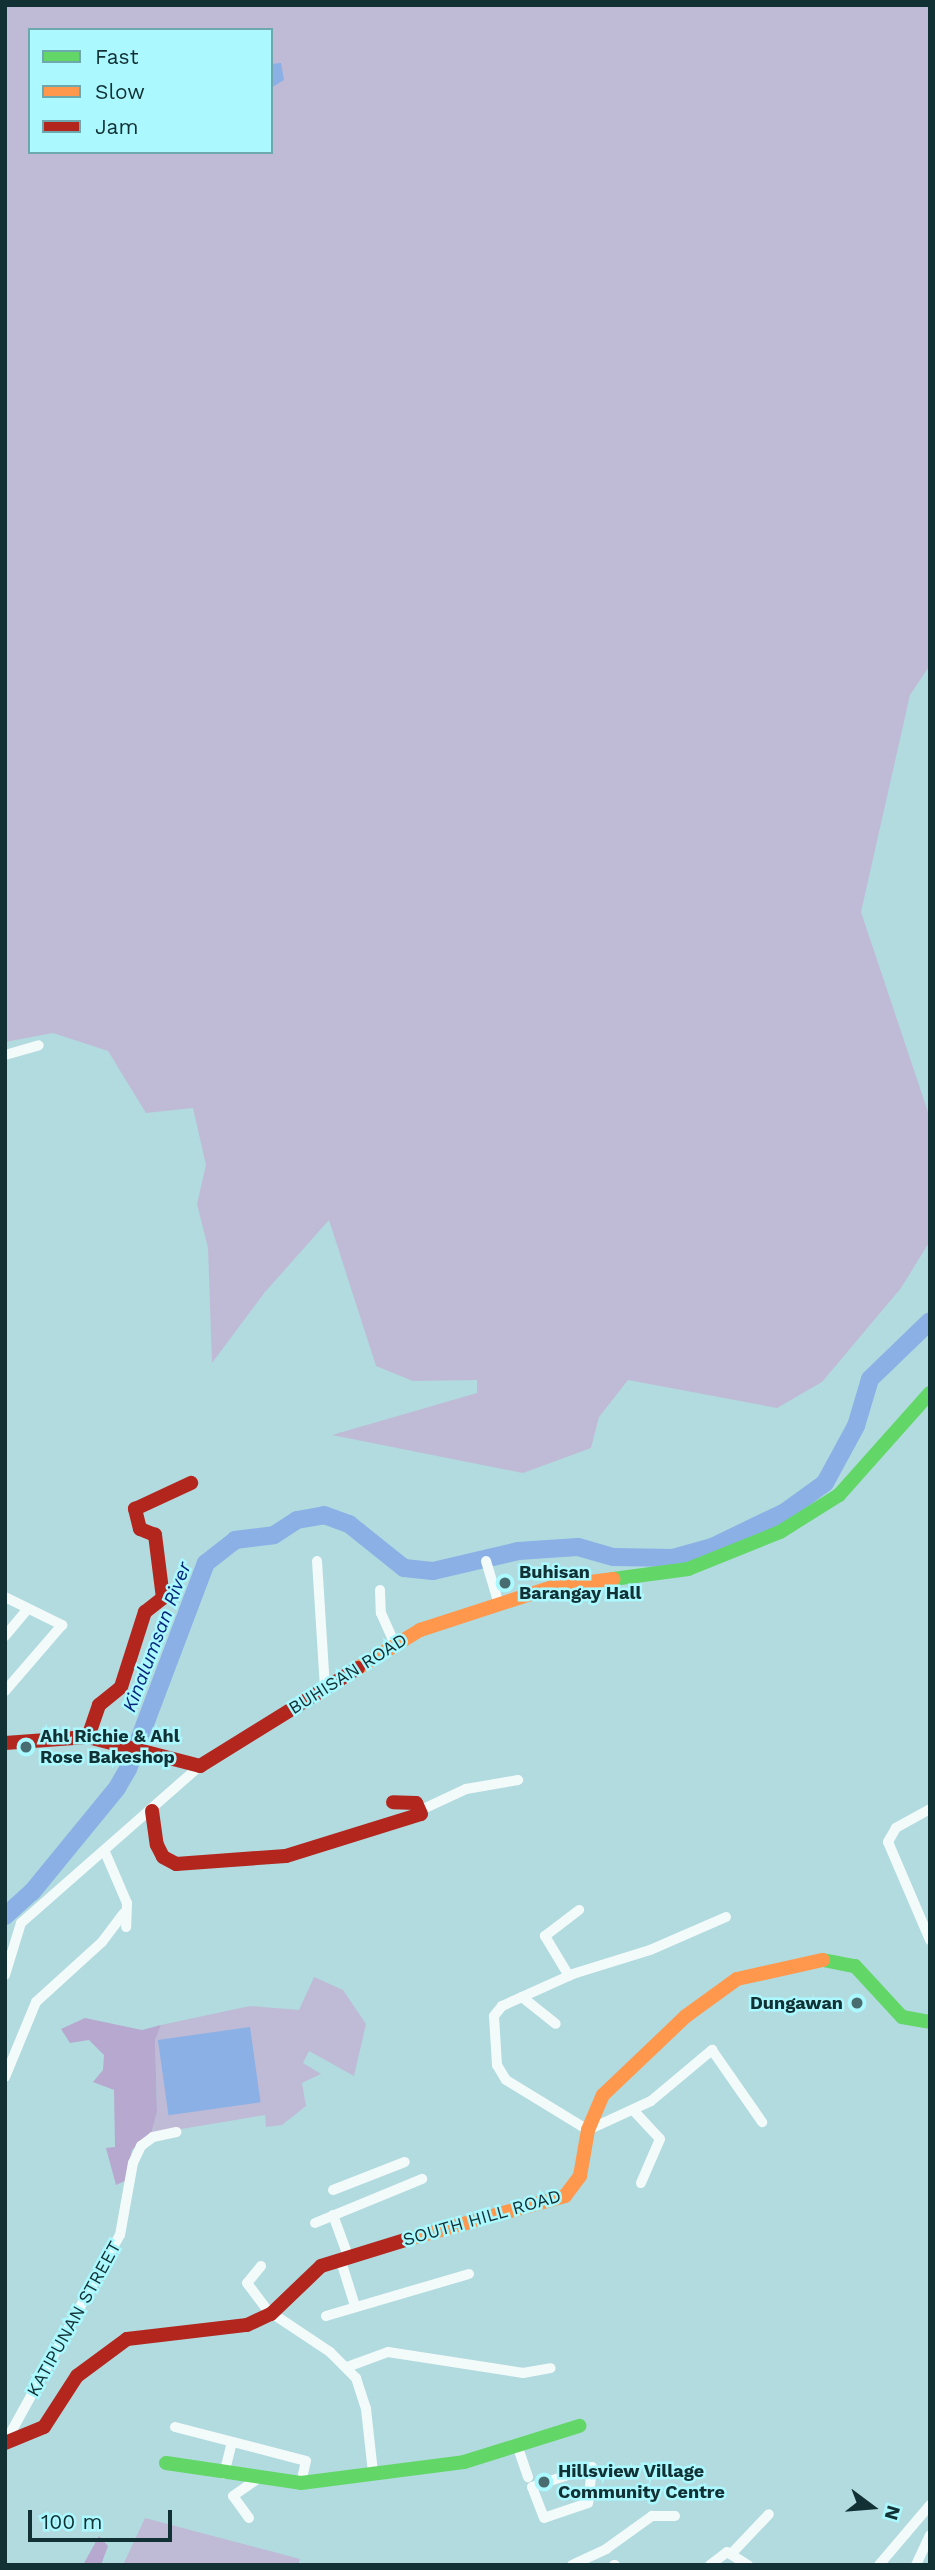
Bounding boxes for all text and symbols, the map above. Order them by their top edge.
legend [28,28,273,154]
text: Fast [95,44,139,69]
text: Slow [95,79,145,104]
text: Jam [95,114,138,139]
water label: Kinalumsan River [118,1559,196,1715]
place label: Buhisan Barangay Hall [519,1562,642,1604]
marker: Buhisan Barangay Hall [497,1575,513,1591]
street label: BUHISAN ROAD [285,1629,411,1719]
place label: Ahl Richie & Ahl Rose Bakeshop [40,1726,180,1768]
marker: Ahl Richie & Ahl Rose Bakeshop [18,1739,34,1755]
place label: Dungawan [750,1992,843,2014]
marker: Dungawan [849,1995,865,2011]
street label: SOUTH HILL ROAD [400,2185,564,2251]
street label: KATIPUNAN STREET [22,2238,126,2400]
place label: Hillsview Village Community Centre [558,2461,725,2504]
north arrow [837,2472,907,2542]
marker: Hillsview Village Community Centre [536,2474,552,2490]
scale bar [32,2496,175,2540]
text: N [880,2503,906,2523]
text: 100 m [41,2509,103,2534]

